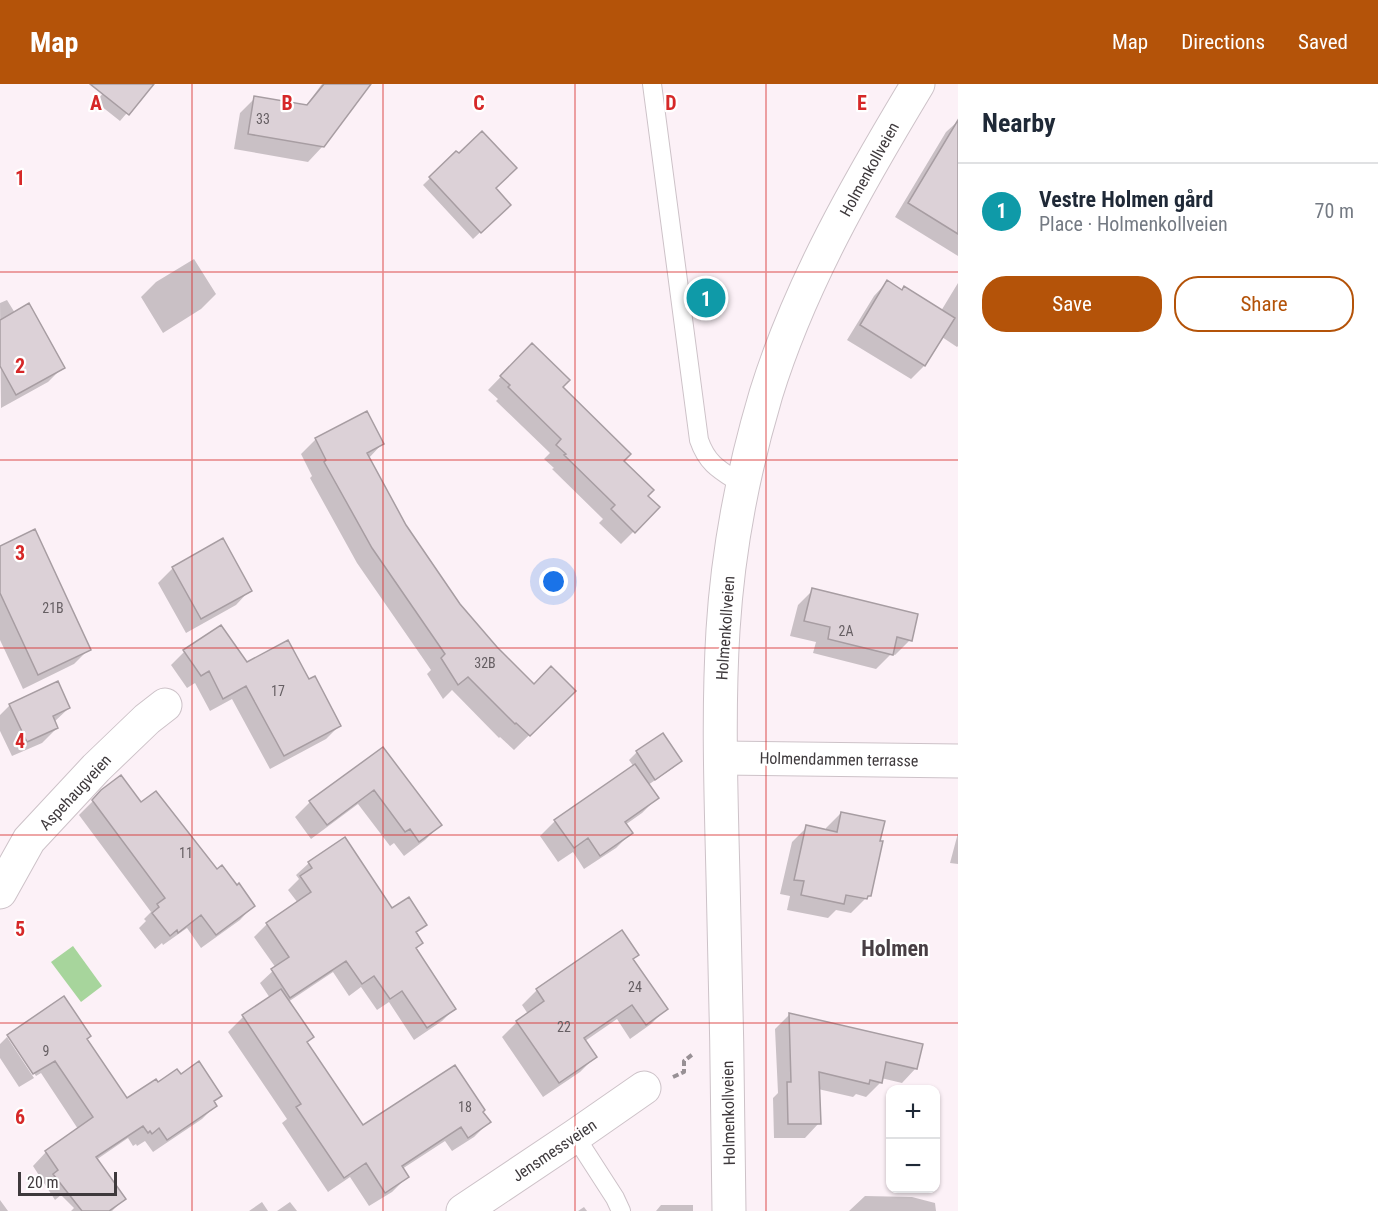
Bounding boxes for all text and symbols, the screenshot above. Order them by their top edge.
text: Map [30,26,78,59]
text: Map [1112,30,1148,54]
text: Directions [1181,30,1265,54]
text: Saved [1298,30,1348,54]
text: A [90,91,102,115]
text: B [281,91,293,115]
text: C [473,91,485,115]
text: D [665,91,677,115]
text: E [857,91,867,115]
text: Nearby [982,108,1056,138]
house number: 33 [256,111,270,127]
street label: Holmenkollveien [836,119,903,220]
text: 1 [15,166,25,190]
text: Vestre Holmen gård [1039,187,1213,212]
text: 1 [996,199,1007,223]
text: 70 m [1315,199,1354,223]
text: Place · Holmenkollveien [1039,212,1228,236]
pin: 1 [686,276,726,320]
button: Save [982,276,1162,332]
button: Share [1174,276,1354,332]
text: 2 [15,354,25,378]
text: 3 [15,541,25,565]
your location [539,567,568,596]
street label: Holmenkollveien [712,575,739,681]
house number: 21B [42,600,64,616]
house number: 2A [839,623,853,639]
house number: 32B [474,655,496,671]
house number: 17 [271,683,285,699]
text: 4 [15,729,25,753]
street label: Holmendammen terrasse [759,749,919,770]
street label: Aspehaugveien [36,751,115,834]
house number: 11 [179,845,193,861]
text: 5 [15,917,25,941]
district label: Holmen [861,936,929,961]
house number: 24 [628,979,642,995]
house number: 22 [557,1019,571,1035]
house number: 9 [43,1043,49,1059]
street label: Holmenkollveien [718,1060,739,1165]
map controls [886,1085,940,1193]
button: + [886,1085,940,1139]
house number: 18 [458,1099,472,1115]
text: 6 [15,1105,25,1129]
street label: Jensmessveien [509,1115,600,1186]
button: − [886,1139,940,1193]
scale bar [18,1169,117,1196]
text: 20 m [27,1173,59,1192]

